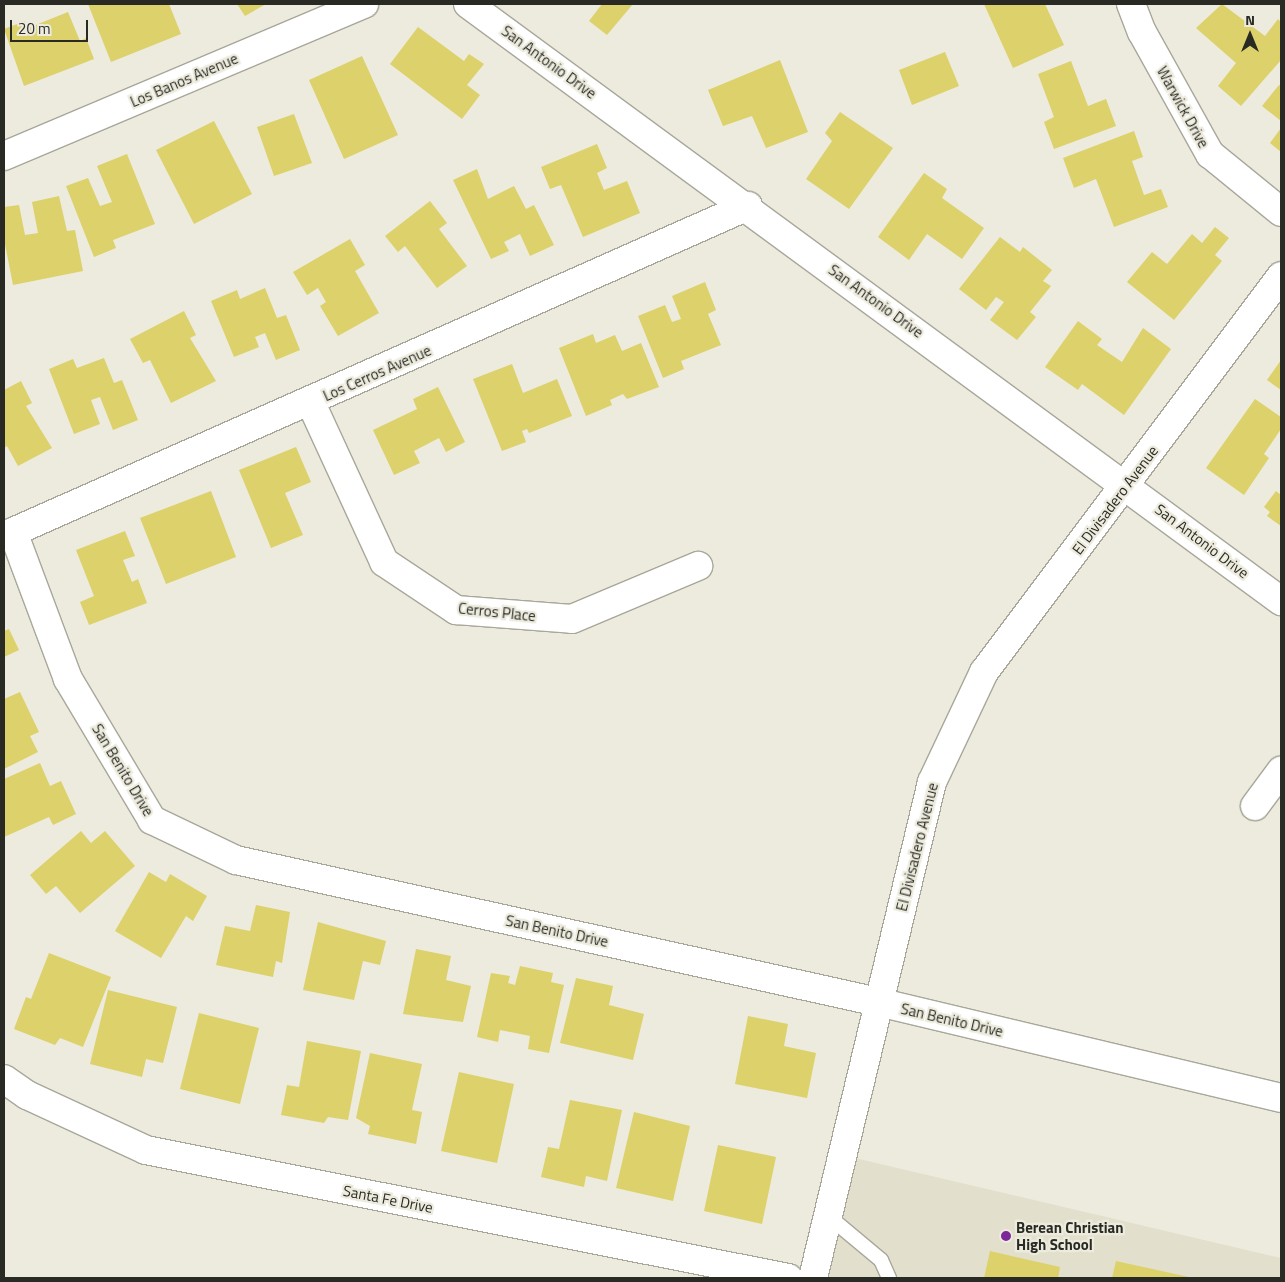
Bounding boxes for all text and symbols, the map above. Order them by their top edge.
text: N [1245,9,1255,30]
scale bar [12,10,90,42]
north arrow [1225,10,1275,60]
text: 20 m [18,17,51,40]
street label: San Antonio Drive [498,22,600,102]
street label: Los Banos Avenue [127,49,241,111]
street label: Warwick Drive [1153,63,1213,151]
street label: San Antonio Drive [825,261,927,341]
street label: Los Cerros Avenue [320,341,434,405]
street label: El Divisadero Avenue [1068,442,1162,558]
street label: San Antonio Drive [1152,500,1252,582]
street label: Cerros Place [457,599,537,625]
street label: San Benito Drive [88,721,158,819]
street label: El Divisadero Avenue [892,781,942,913]
street label: San Benito Drive [504,911,610,951]
street label: San Benito Drive [899,999,1005,1041]
street label: Santa Fe Drive [342,1181,434,1217]
place label: Berean Christian High School [1016,1218,1124,1253]
marker: Berean Christian High School [1000,1230,1012,1242]

